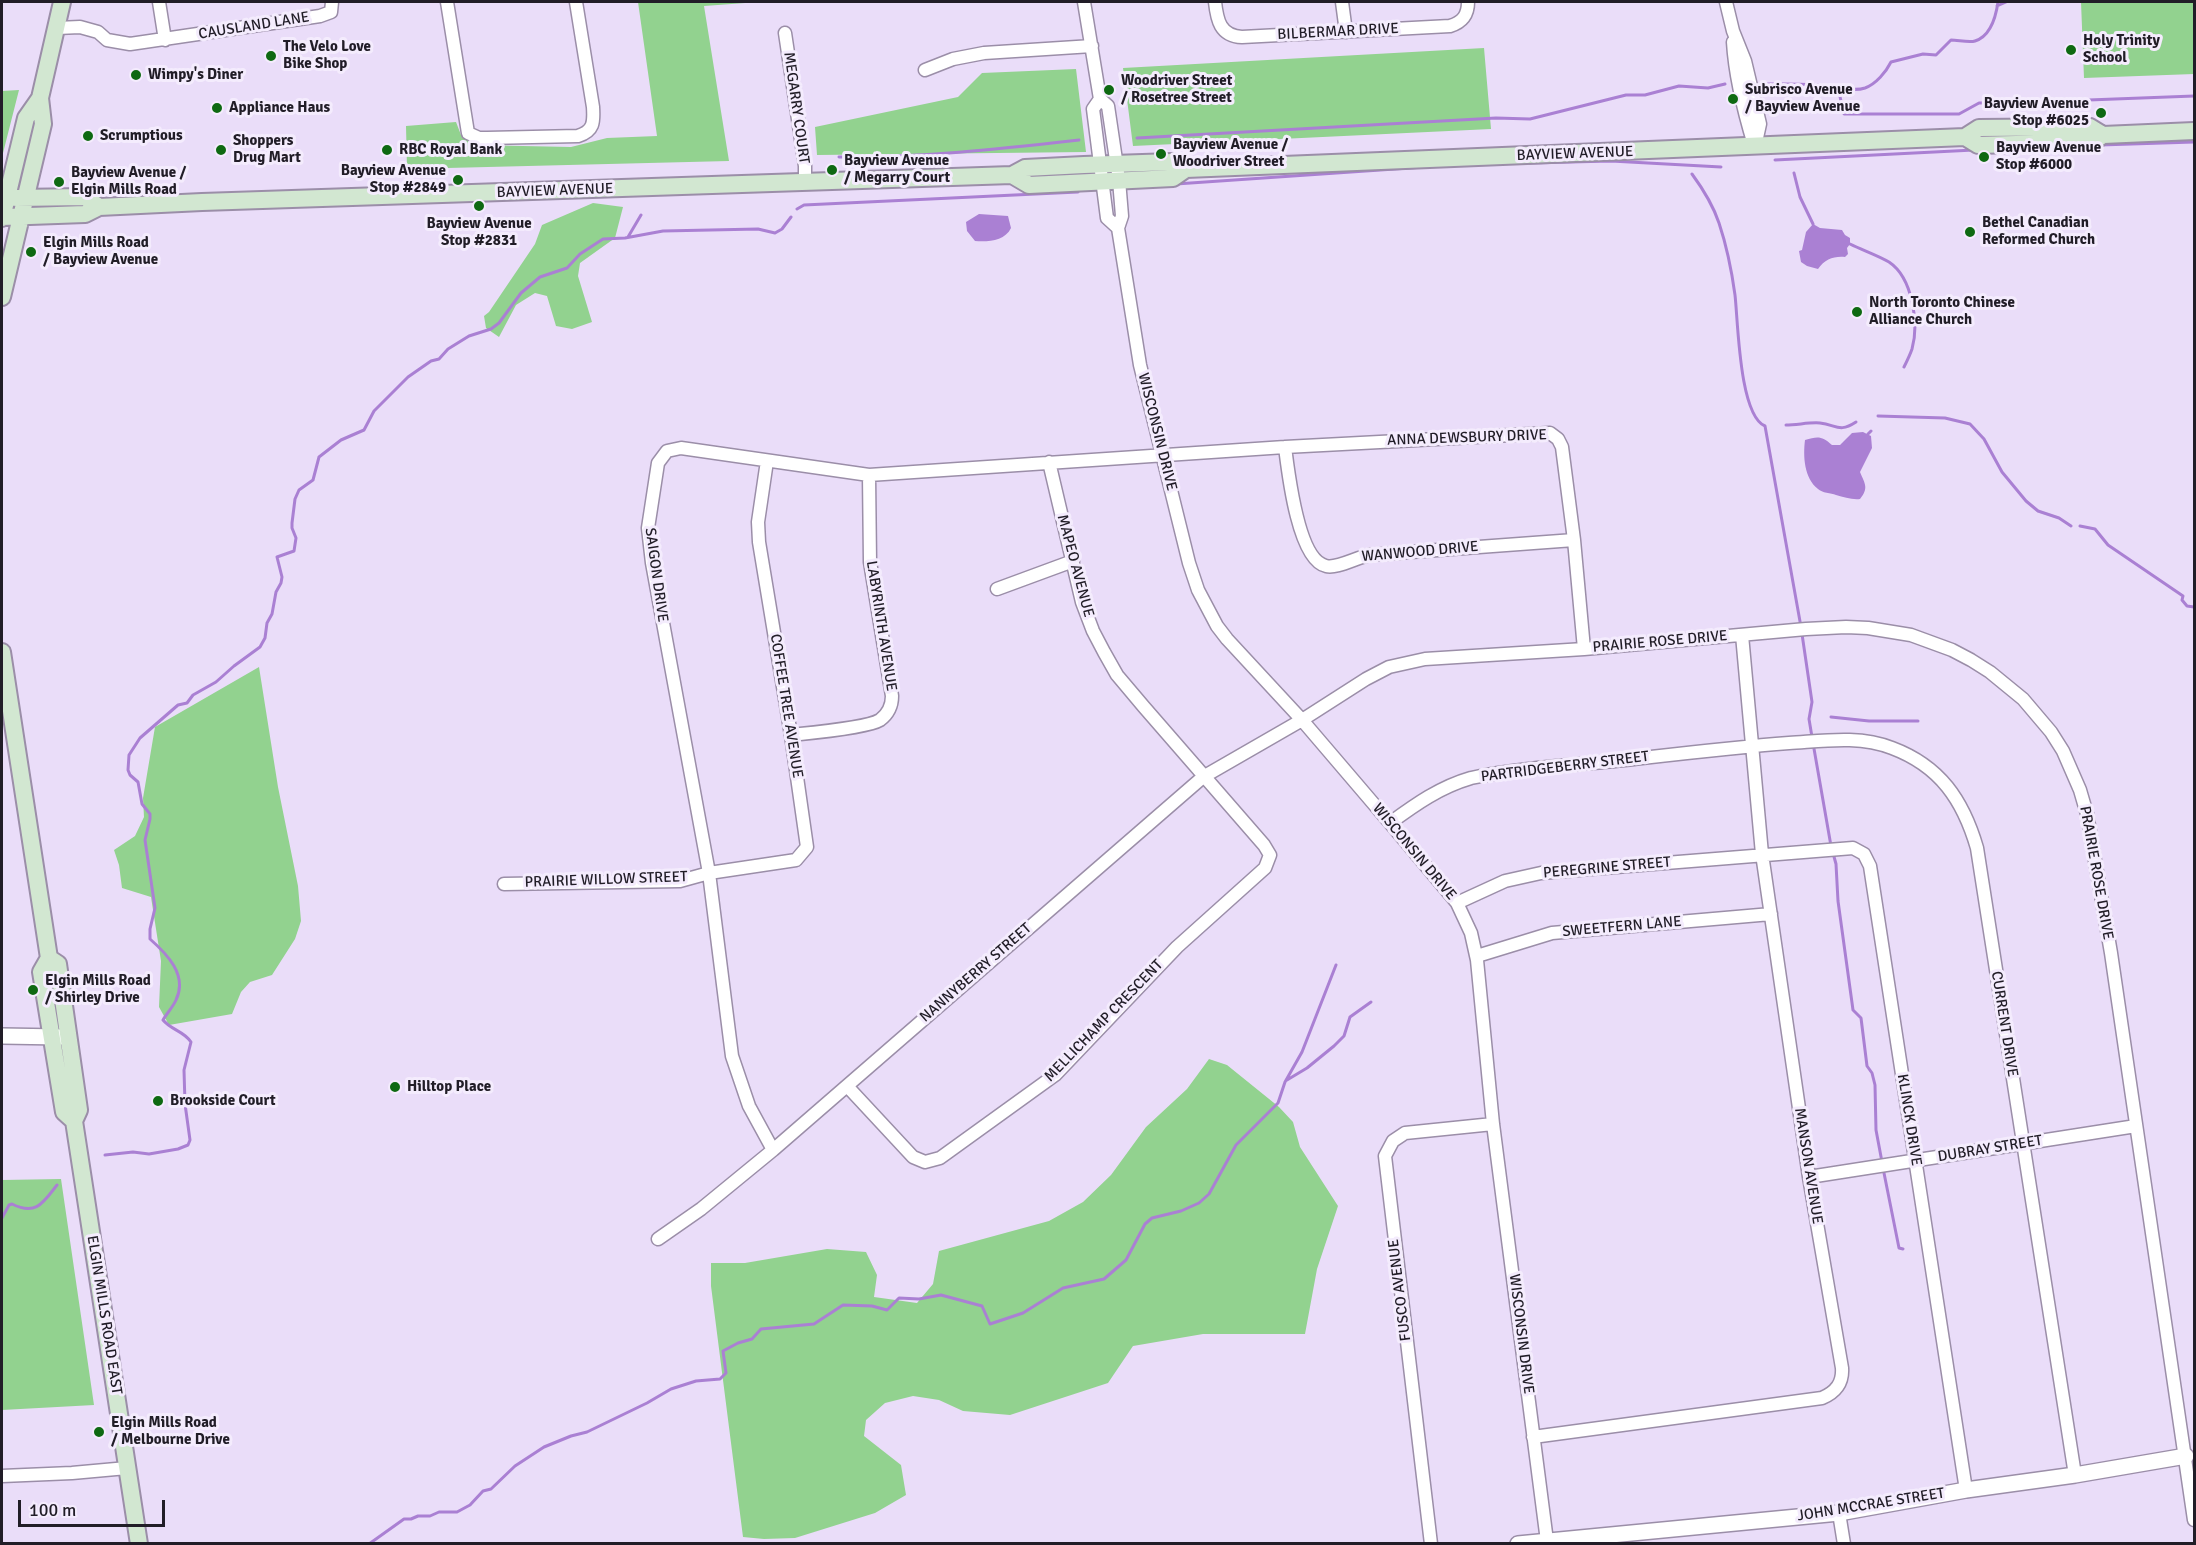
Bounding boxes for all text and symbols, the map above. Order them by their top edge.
street label: CAUSLAND LANE [197,8,311,44]
street label: BILBERMAR DRIVE [1277,20,1399,44]
place label: Holy Trinity School [2083,32,2160,67]
place label: The Velo Love Bike Shop [283,38,371,73]
marker: Holy Trinity School [2064,43,2078,57]
marker: The Velo Love Bike Shop [264,49,278,63]
street label: MEGARRY COURT [779,51,813,165]
place label: Wimpy's Diner [148,66,243,84]
marker: Wimpy's Diner [129,68,143,82]
place label: Woodriver Street / Rosetree Street [1121,72,1232,107]
place label: Subrisco Avenue / Bayview Avenue [1745,81,1860,116]
marker: Woodriver Street / Rosetree Street [1102,83,1116,97]
marker: Subrisco Avenue / Bayview Avenue [1726,92,1740,106]
place label: Bayview Avenue Stop #6025 [1984,95,2089,130]
place label: Appliance Haus [229,99,330,117]
marker: Appliance Haus [210,101,224,115]
marker: Bayview Avenue Stop #6025 [2094,106,2108,120]
place label: Scrumptious [100,127,183,145]
marker: Scrumptious [81,129,95,143]
place label: Shoppers Drug Mart [233,132,301,167]
place label: Bayview Avenue / Woodriver Street [1173,136,1288,171]
place label: Bayview Avenue Stop #6000 [1996,139,2101,174]
place label: RBC Royal Bank [399,141,502,159]
marker: Shoppers Drug Mart [214,143,228,157]
marker: RBC Royal Bank [380,143,394,157]
street label: BAYVIEW AVENUE [1516,143,1634,165]
marker: Bayview Avenue / Woodriver Street [1154,147,1168,161]
marker: Bayview Avenue Stop #6000 [1977,150,1991,164]
place label: Bayview Avenue / Megarry Court [844,152,950,187]
place label: Bayview Avenue Stop #2849 [341,162,446,197]
marker: Bayview Avenue / Megarry Court [825,163,839,177]
place label: Bayview Avenue / Elgin Mills Road [71,164,186,199]
marker: Bayview Avenue Stop #2849 [451,173,465,187]
marker: Bayview Avenue / Elgin Mills Road [52,175,66,189]
street label: BAYVIEW AVENUE [496,180,614,202]
marker: Bayview Avenue Stop #2831 [472,199,486,213]
place label: Bethel Canadian Reformed Church [1982,214,2095,249]
place label: Bayview Avenue Stop #2831 [426,215,532,250]
marker: Bethel Canadian Reformed Church [1963,225,1977,239]
place label: Elgin Mills Road / Bayview Avenue [43,234,158,269]
marker: Elgin Mills Road / Bayview Avenue [24,245,38,259]
place label: North Toronto Chinese Alliance Church [1869,294,2015,329]
marker: North Toronto Chinese Alliance Church [1850,305,1864,319]
street label: WISCONSIN DRIVE [1134,371,1180,493]
street label: ANNA DEWSBURY DRIVE [1387,426,1547,450]
street label: MAPEO AVENUE [1053,513,1097,619]
street label: SAIGON DRIVE [640,527,672,623]
street label: WANWOOD DRIVE [1361,538,1479,566]
street label: LABYRINTH AVENUE [862,560,900,692]
street label: PRAIRIE ROSE DRIVE [1592,627,1728,657]
street label: COFFEE TREE AVENUE [766,633,806,779]
street label: PARTRIDGEBERRY STREET [1480,748,1650,786]
street label: WISCONSIN DRIVE [1368,800,1460,904]
street label: PRAIRIE ROSE DRIVE [2075,805,2117,941]
street label: PEREGRINE STREET [1542,853,1672,883]
street label: PRAIRIE WILLOW STREET [524,868,688,892]
street label: SWEETFERN LANE [1562,913,1682,941]
street label: NANNYBERRY STREET [916,920,1036,1026]
street label: MELLICHAMP CRESCENT [1041,956,1167,1086]
street label: CURRENT DRIVE [1987,970,2021,1078]
place label: Elgin Mills Road / Shirley Drive [45,972,151,1007]
marker: Elgin Mills Road / Shirley Drive [26,983,40,997]
street label: KLINCK DRIVE [1893,1073,1925,1167]
place label: Hilltop Place [407,1078,491,1096]
marker: Hilltop Place [388,1080,402,1094]
place label: Brookside Court [170,1092,276,1110]
marker: Brookside Court [151,1094,165,1108]
street label: MANSON AVENUE [1790,1107,1826,1225]
street label: DUBRAY STREET [1936,1132,2044,1166]
street label: ELGIN MILLS ROAD EAST [83,1234,125,1396]
street label: FUSCO AVENUE [1385,1238,1415,1342]
street label: WISCONSIN DRIVE [1505,1273,1537,1395]
place label: Elgin Mills Road / Melbourne Drive [111,1414,230,1449]
marker: Elgin Mills Road / Melbourne Drive [92,1425,106,1439]
street label: JOHN MCCRAE STREET [1796,1484,1946,1526]
scale bar [21,1488,168,1526]
text: 100 m [29,1499,76,1521]

